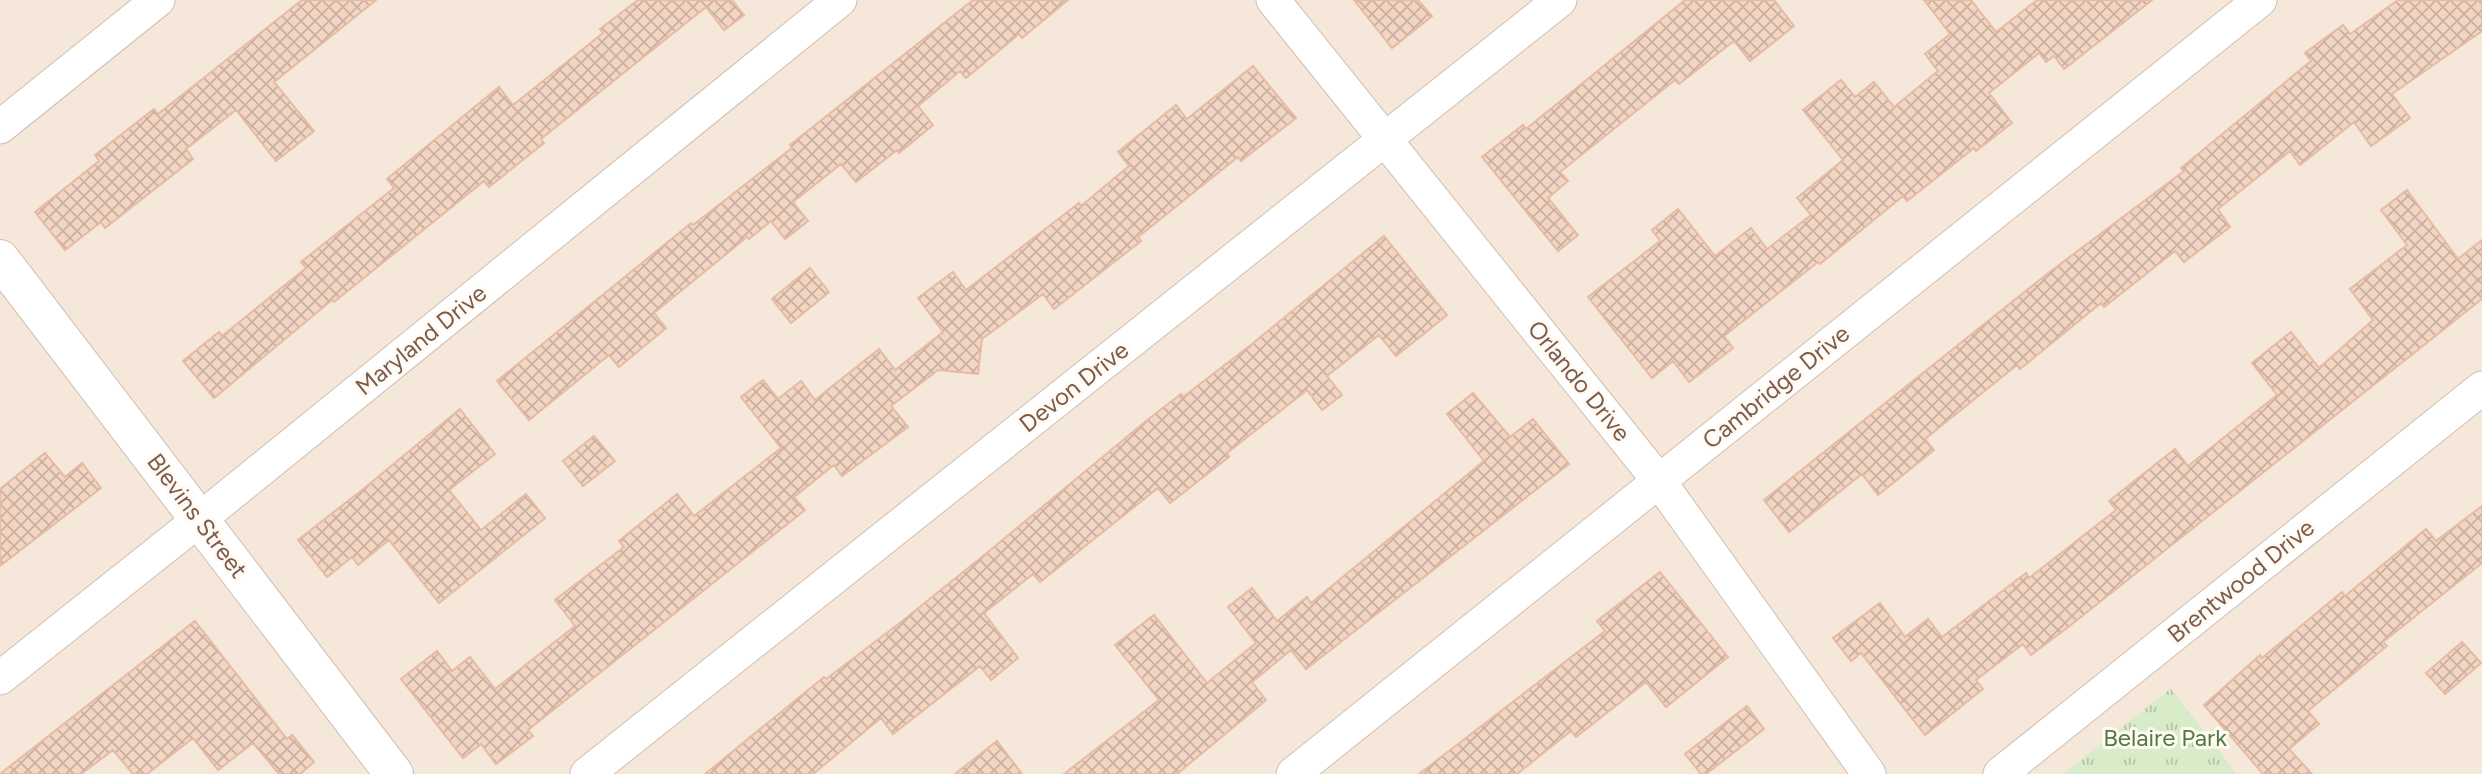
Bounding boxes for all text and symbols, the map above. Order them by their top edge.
street label: Maryland Drive [350,278,492,401]
street label: Orlando Drive [1522,314,1637,447]
street label: Cambridge Drive [1696,319,1855,455]
street label: Devon Drive [1013,335,1134,438]
street label: Blevins Street [141,448,254,584]
street label: Brentwood Drive [2162,513,2320,649]
park label: Belaire Park [2103,723,2227,752]

